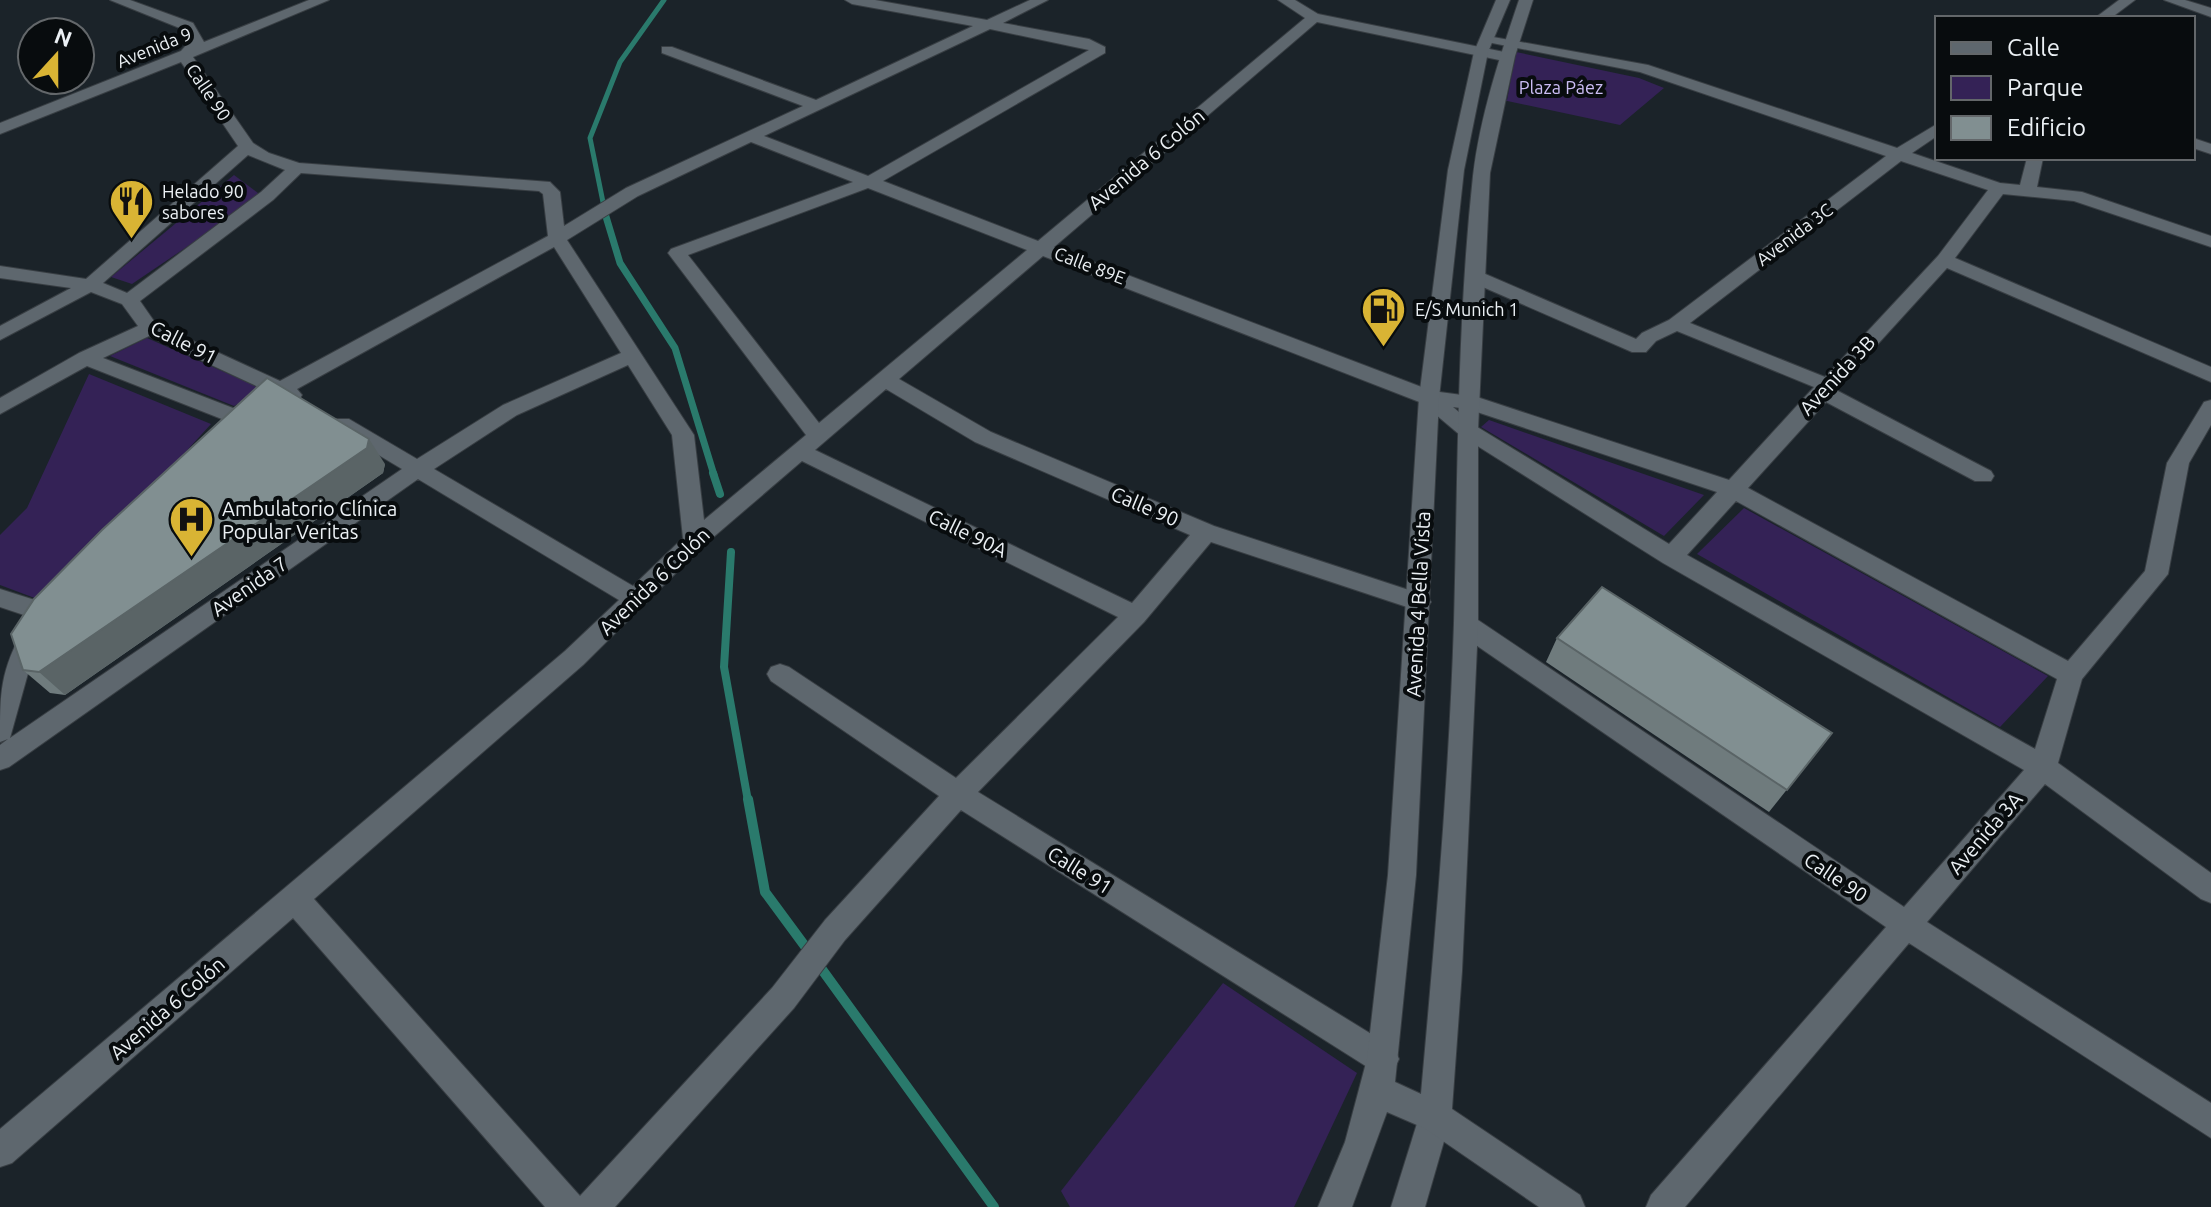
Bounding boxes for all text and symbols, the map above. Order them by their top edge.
north arrow [16,16,96,96]
legend [1935,16,2195,160]
text: N [51,22,75,51]
street label: Avenida 9 [114,23,194,71]
text: Calle [2007,34,2060,61]
street label: Calle 90 [183,60,235,124]
text: Parque [2007,74,2084,101]
park label: Plaza Páez [1519,77,1603,97]
street label: Avenida 6 Colón [1083,104,1209,214]
text: Edificio [2007,114,2086,141]
restaurant icon: Helado 90 sabores [107,177,155,240]
place label: Helado 90 sabores [162,181,244,222]
street label: Avenida 3C [1752,199,1836,269]
street label: Calle 89E [1052,242,1128,288]
fuel station icon: E/S Munich 1 [1360,285,1408,348]
place label: E/S Munich 1 [1415,299,1519,319]
street label: Calle 91 [147,316,221,368]
street label: Avenida 3B [1794,330,1880,420]
street label: Calle 90 [1108,481,1182,531]
hospital icon: Ambulatorio Clínica Popular Veritas [167,495,215,558]
place label: Ambulatorio Clínica Popular Veritas [222,497,397,543]
street label: Calle 90A [925,504,1011,562]
street label: Avenida 4 Bella Vista [1402,510,1434,698]
street label: Avenida 6 Colón [594,523,714,639]
street label: Avenida 7 [207,551,291,621]
street label: Avenida 3A [1943,787,2027,879]
street label: Calle 91 [1044,841,1116,899]
street label: Calle 90 [1800,848,1872,906]
street label: Avenida 6 Colón [105,952,229,1064]

